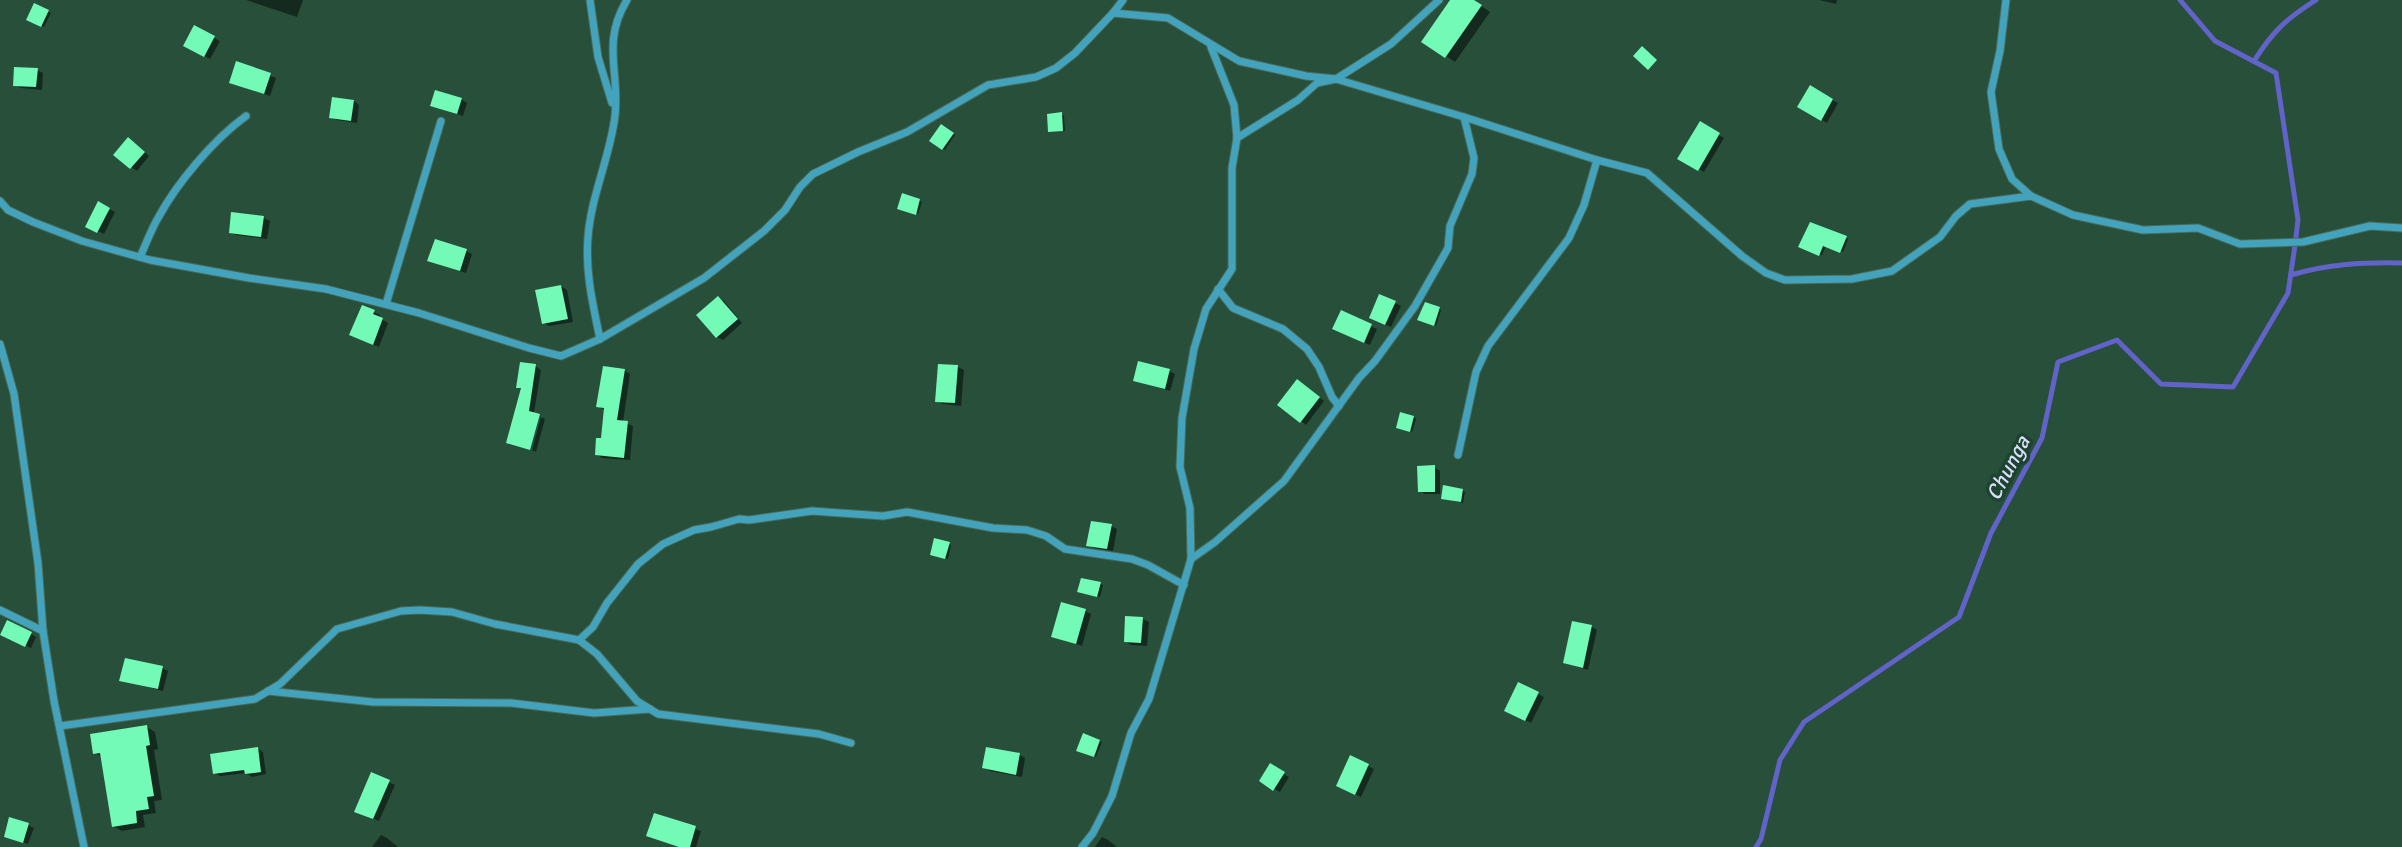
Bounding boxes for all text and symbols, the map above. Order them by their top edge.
water label: Chunga [1980,430,2036,504]

